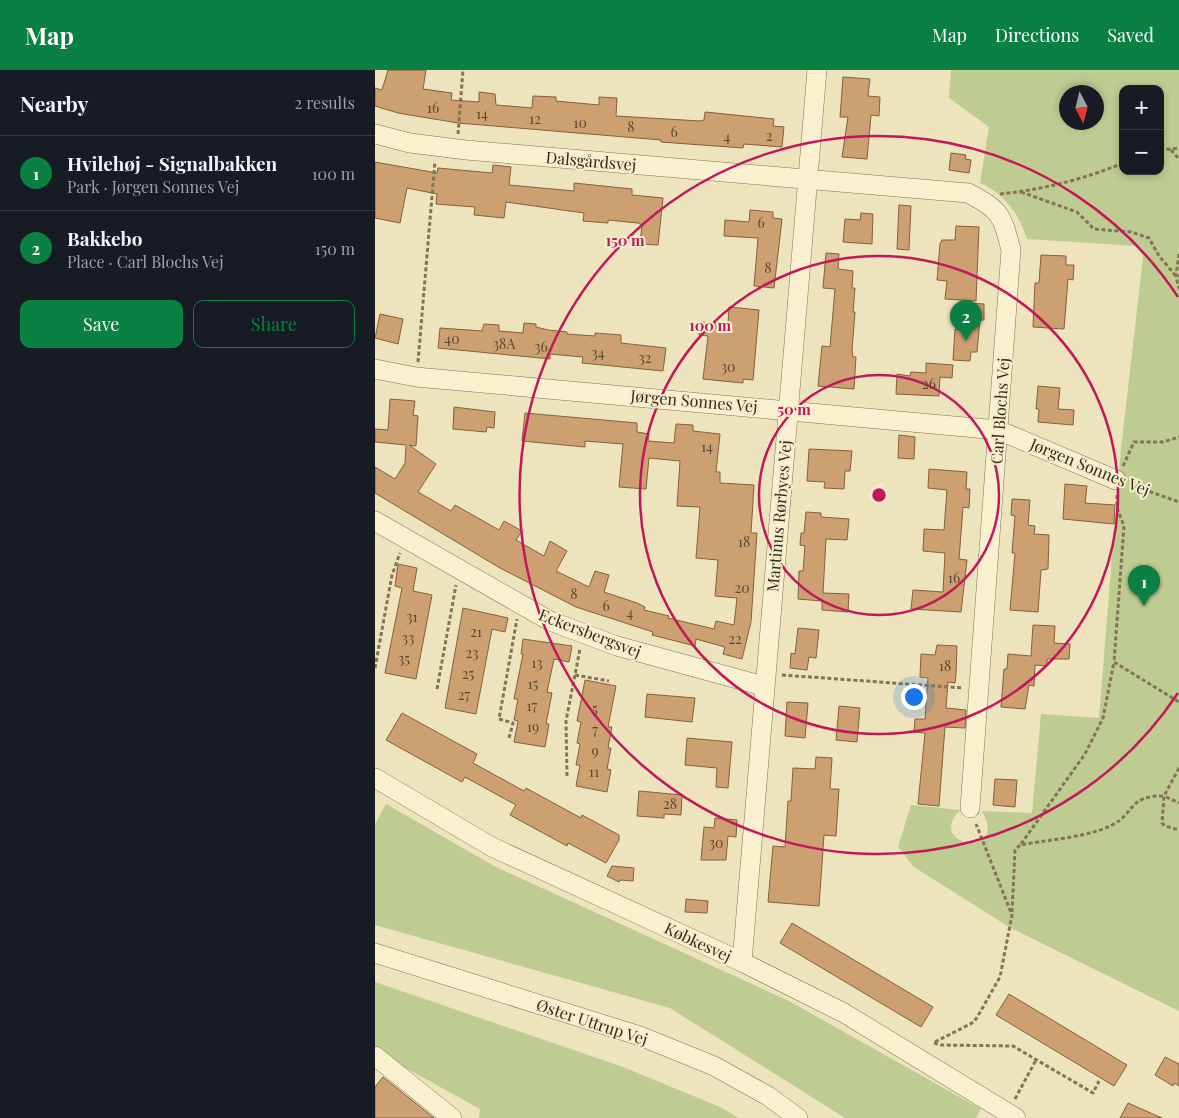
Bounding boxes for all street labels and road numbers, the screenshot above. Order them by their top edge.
street label: Dalsgårdsvej [545,146,637,175]
street label: Carl Blochs Vej [985,357,1014,465]
street label: Jørgen Sonnes Vej [629,384,758,417]
street label: Jørgen Sonnes Vej [1026,433,1153,500]
street label: Martinus Rørbyes Vej [761,439,796,593]
street label: Eckersbergsvej [536,603,644,662]
street label: Købkesvej [661,917,735,966]
street label: Øster Uttrup Vej [534,994,650,1049]

